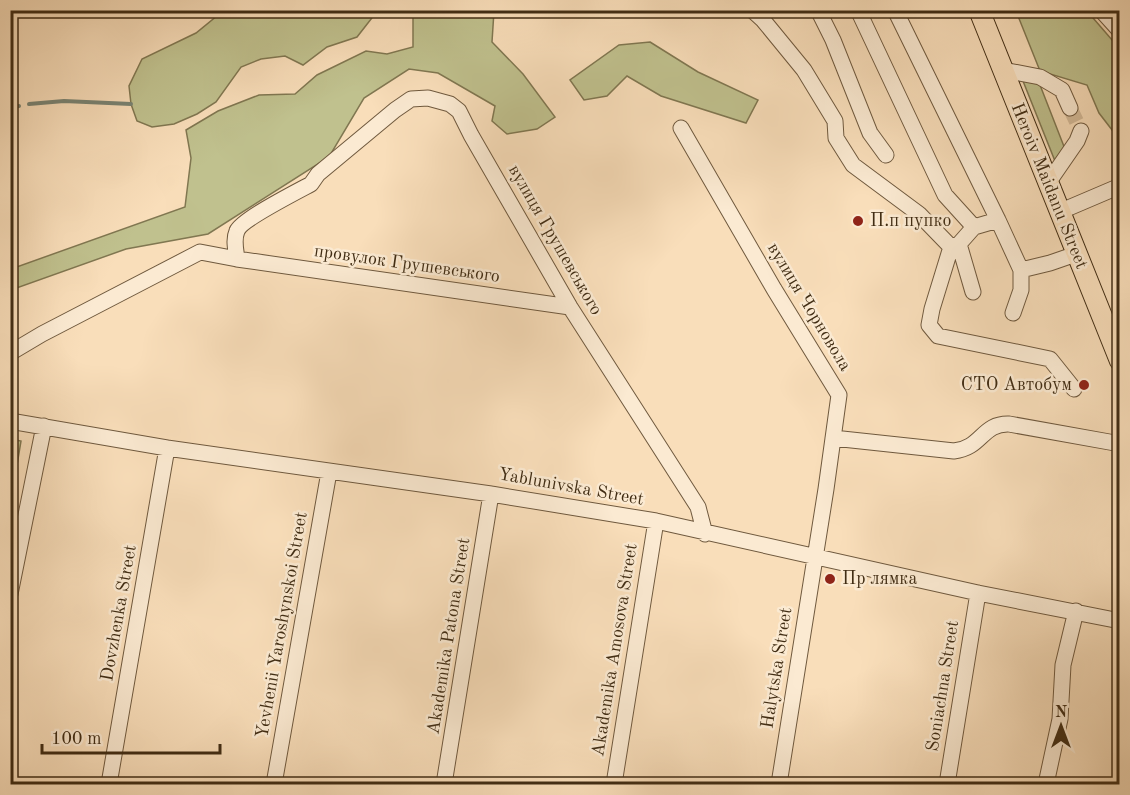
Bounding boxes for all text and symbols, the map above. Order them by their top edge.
street label: Heroiv Maidanu Street [1007,100,1091,272]
street label: вулиця Грушевського [505,162,605,318]
place label: П.п пупко [870,212,951,230]
marker: П.п пупко [851,214,865,228]
street label: вулиця Чорновола [764,240,854,374]
street label: провулок Грушевського [313,242,501,286]
place label: СТО Автобум [961,376,1072,394]
marker: СТО Автобум [1077,378,1091,392]
street label: Yablunivska Street [497,465,645,509]
street label: Yevhenii Yaroshynskoi Street [253,510,311,740]
street label: Akademika Patona Street [425,536,473,736]
street label: Akademika Amosova Street [589,542,641,758]
street label: Dovzhenka Street [98,543,140,683]
place label: Пр лямка [842,570,917,588]
marker: Пр лямка [823,572,837,586]
street label: Halytska Street [759,606,795,730]
street label: Soniachna Street [924,619,962,753]
north arrow [1031,696,1091,756]
text: N [1055,705,1068,721]
scale bar [42,717,220,755]
text: 100 m [51,730,102,748]

